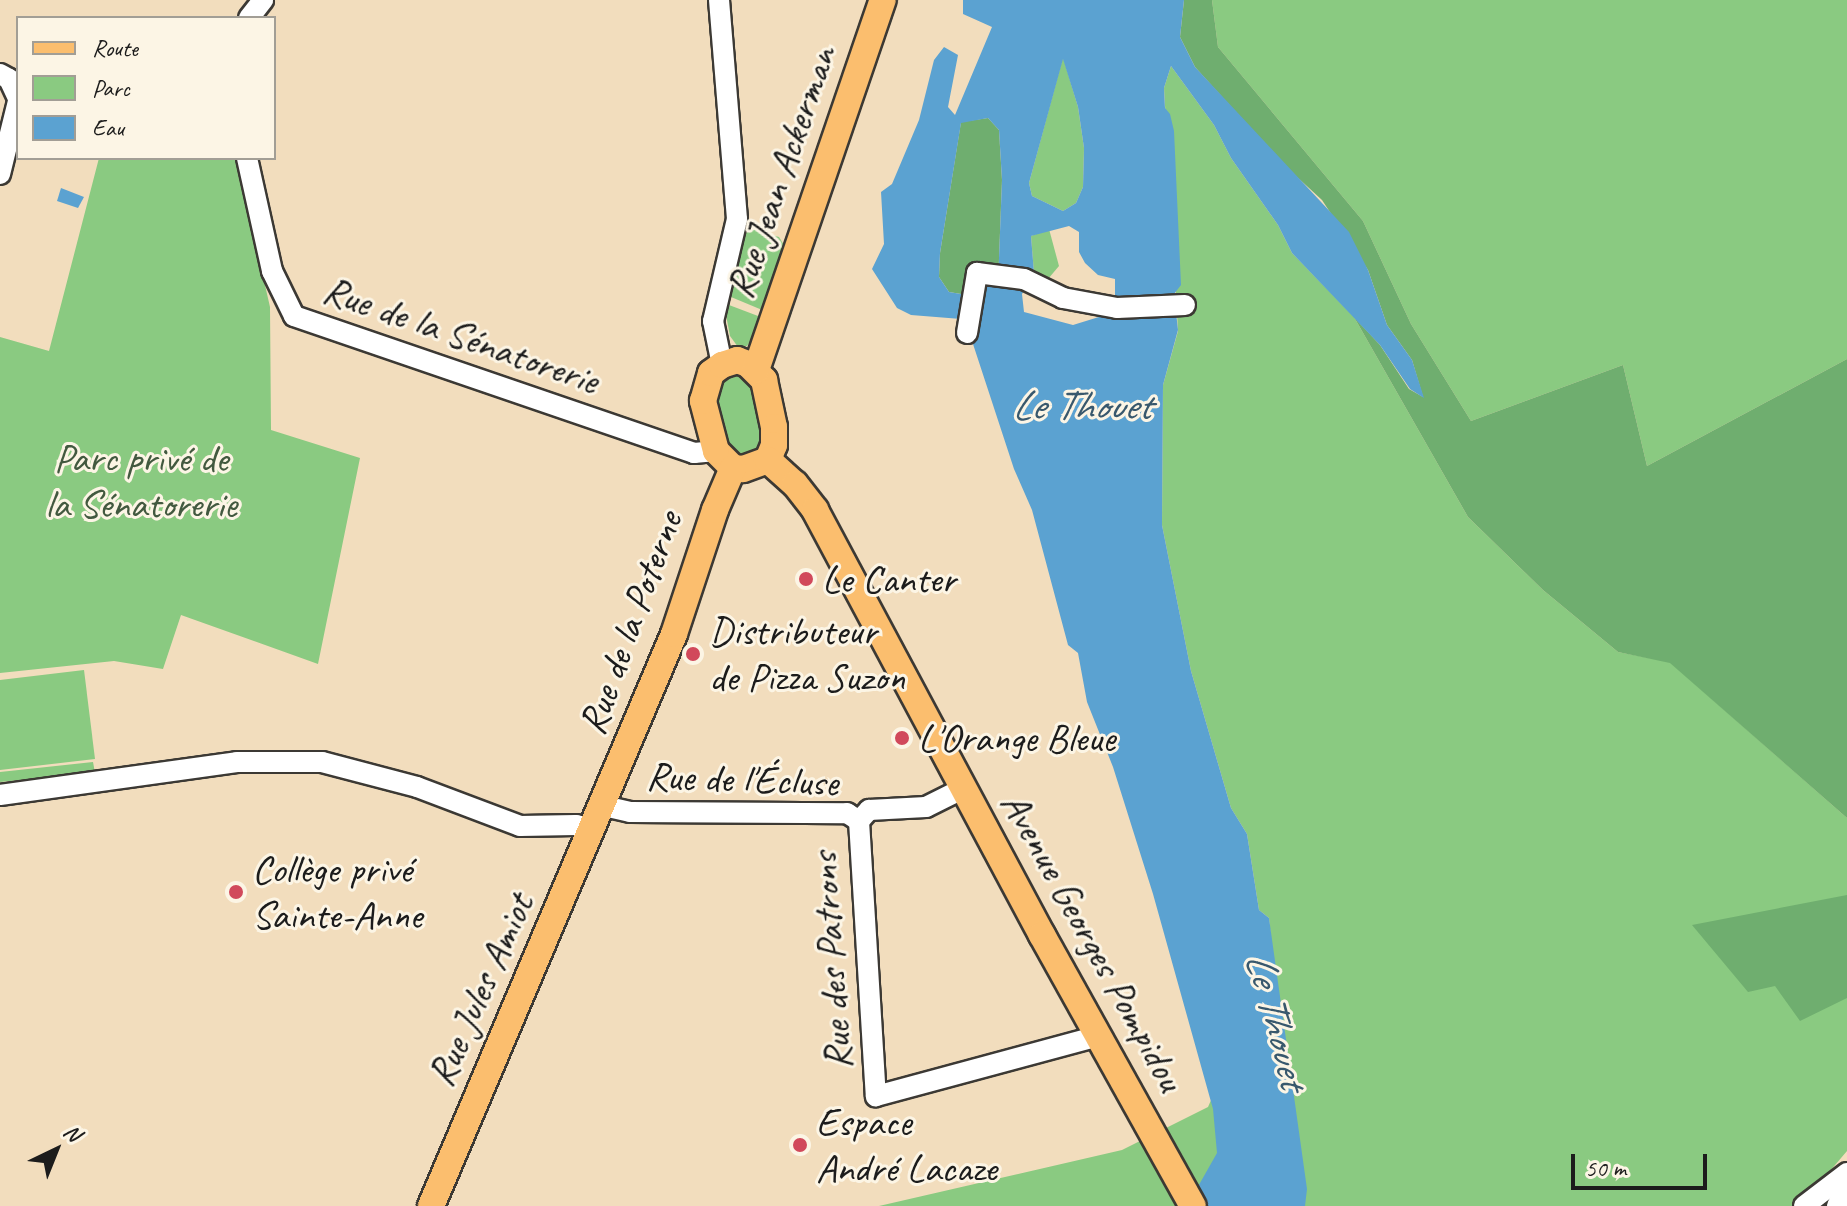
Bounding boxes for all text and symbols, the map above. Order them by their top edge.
legend [16,16,276,160]
text: Route [92,33,138,63]
street label: Rue Jean Ackerman [716,42,846,302]
text: Parc [92,73,130,103]
text: Eau [92,113,124,143]
street label: Rue de la Sénatorerie [317,265,605,405]
water label: Le Thouet [1011,381,1151,431]
park label: Parc privé de la Sénatorerie [45,434,237,528]
street label: Rue de la Poterne [568,505,692,741]
place label: Le Canter [822,555,957,603]
marker: Le Canter [797,570,815,588]
place label: Distributeur de Pizza Suzon [709,607,904,701]
marker: Distributeur de Pizza Suzon [684,645,702,663]
place label: L'Orange Bleue [918,714,1115,762]
marker: L'Orange Bleue [893,729,911,747]
street label: Rue de l'Écluse [645,752,839,806]
street label: Avenue Georges Pompidou [991,783,1195,1099]
place label: Collège privé Sainte-Anne [252,845,422,939]
street label: Rue des Patrons [799,851,863,1071]
marker: Collège privé Sainte-Anne [227,883,245,901]
street label: Rue Jules Amiot [416,887,544,1093]
water label: Le Thouet [1234,946,1318,1094]
place label: Espace André Lacaze [816,1098,997,1192]
north arrow [16,1110,96,1190]
text: N [58,1118,87,1147]
marker: Espace André Lacaze [791,1136,809,1154]
scale bar [1575,1138,1711,1188]
text: 50 m [1585,1153,1626,1183]

